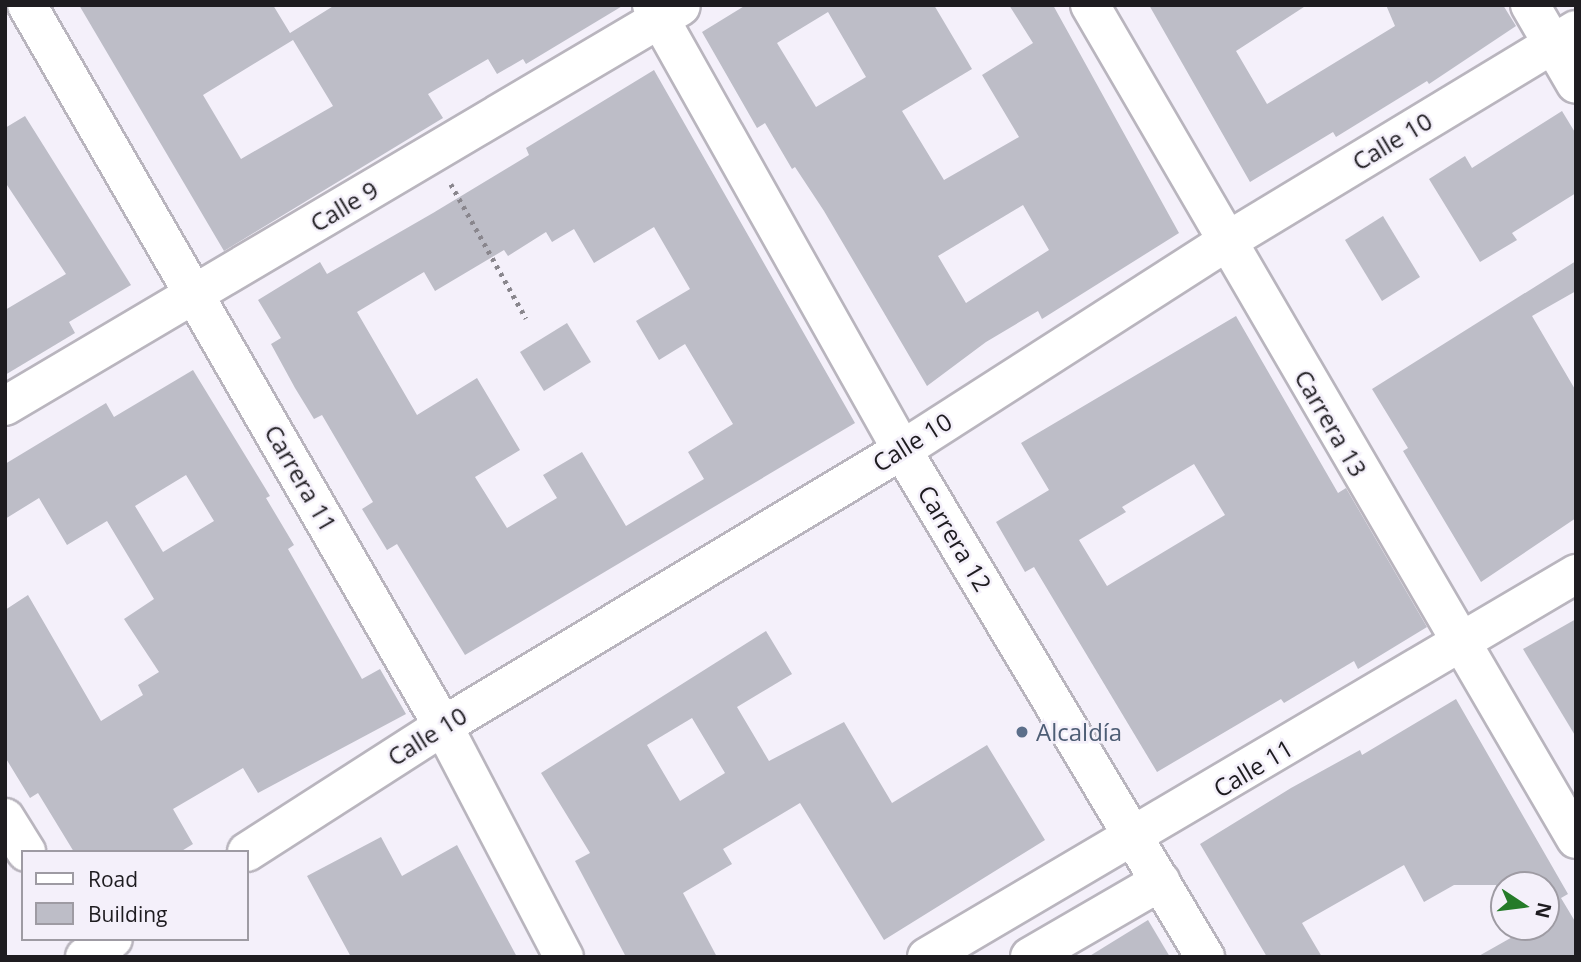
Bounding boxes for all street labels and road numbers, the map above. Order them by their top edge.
street label: Calle 10 [1347,106,1437,176]
street label: Calle 9 [305,175,383,237]
street label: Carrera 13 [1289,365,1373,481]
street label: Calle 10 [867,407,957,477]
street label: Carrera 11 [259,420,343,536]
street label: Carrera 12 [912,480,998,596]
street label: Calle 10 [382,701,472,771]
street label: Calle 11 [1208,733,1298,803]

